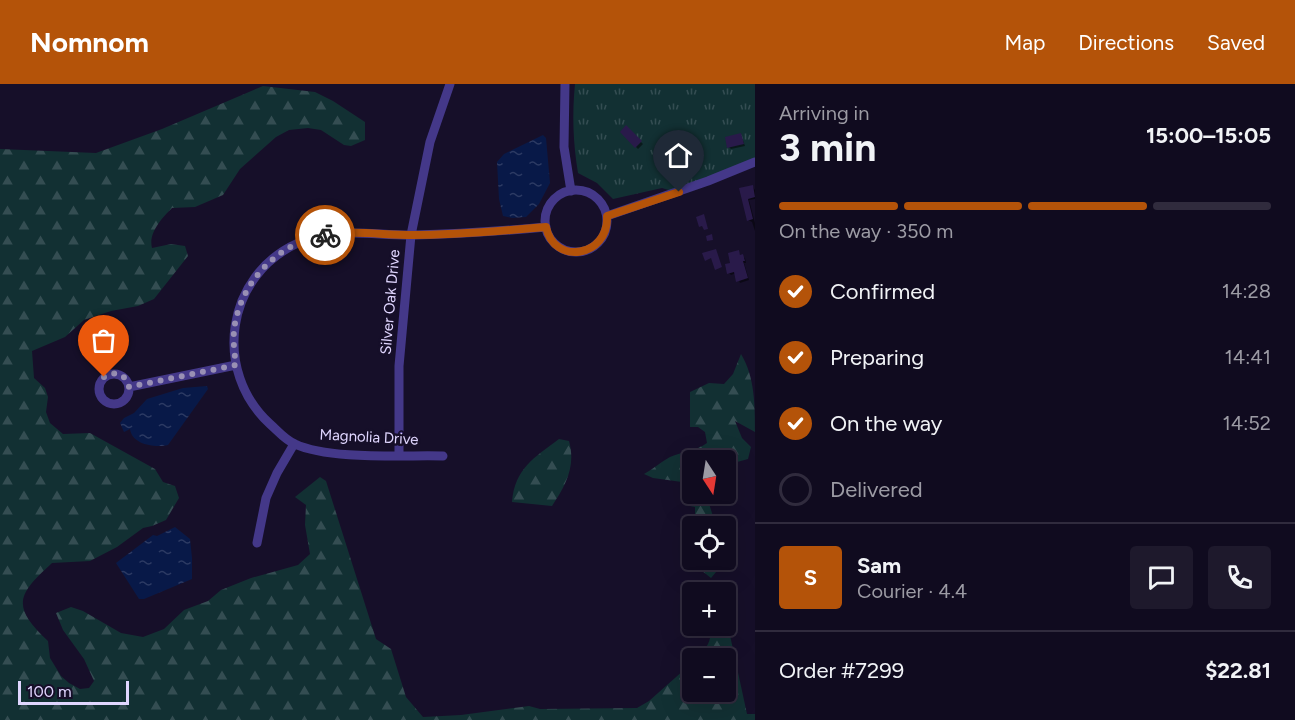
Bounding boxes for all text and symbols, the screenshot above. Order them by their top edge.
text: Nomnom [30,25,149,59]
text: Map [1004,30,1045,55]
text: Directions [1078,30,1174,55]
text: Saved [1207,30,1265,55]
text: Arriving in [779,101,869,125]
text: 15:00–15:05 [1146,122,1271,149]
text: 3 min [779,124,876,171]
pin [653,130,704,192]
icon: home [662,139,695,172]
courier [295,205,355,265]
icon: bike [309,219,342,252]
text: On the way · 350 m [779,219,953,243]
street label: Silver Oak Drive [376,249,404,355]
icon: check [779,275,812,308]
text: Confirmed [830,278,935,305]
text: 14:28 [1222,279,1271,303]
pin [78,315,129,377]
icon: bag [87,324,120,357]
icon: check [779,341,812,374]
text: Preparing [830,344,924,371]
text: 14:41 [1225,345,1271,369]
icon: check [779,407,812,440]
text: On the way [830,410,942,437]
text: 14:52 [1223,411,1271,435]
street label: Magnolia Drive [319,425,419,449]
north arrow [682,450,736,504]
map controls [682,450,736,702]
text: Delivered [830,476,923,503]
button: locate [682,516,736,570]
button: chat [1130,546,1193,609]
button: phone [1208,546,1271,609]
text: Sam [857,552,901,579]
text: S [804,564,817,591]
text: Courier · 4.4 [857,579,967,603]
button: + [682,582,736,636]
button: − [682,648,736,702]
text: Order #7299 [779,657,904,684]
text: $22.81 [1205,657,1271,684]
scale bar [18,678,129,706]
text: 100 m [27,682,72,701]

